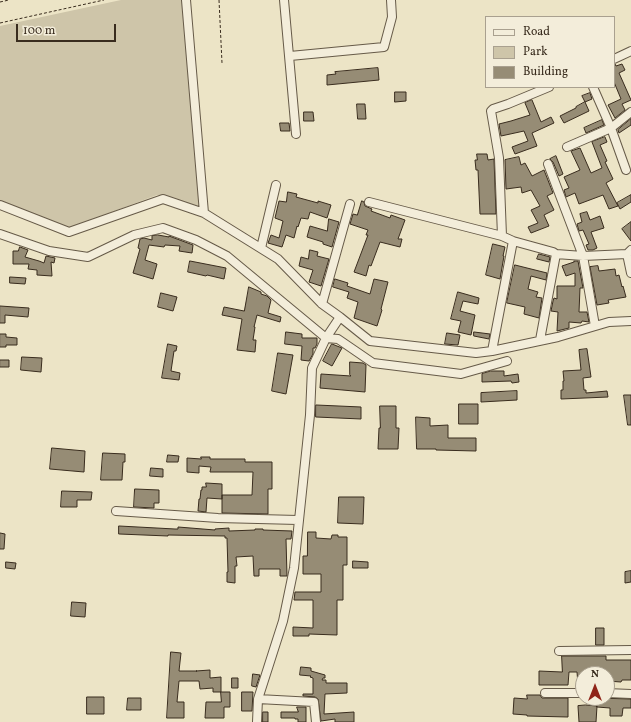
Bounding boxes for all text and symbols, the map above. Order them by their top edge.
scale bar [18,16,118,42]
legend [485,16,615,88]
text: 100 m [23,23,55,39]
text: Road [523,24,550,40]
text: Park [523,44,548,60]
text: Building [523,64,568,80]
north arrow [575,666,615,706]
text: N [591,667,599,682]

